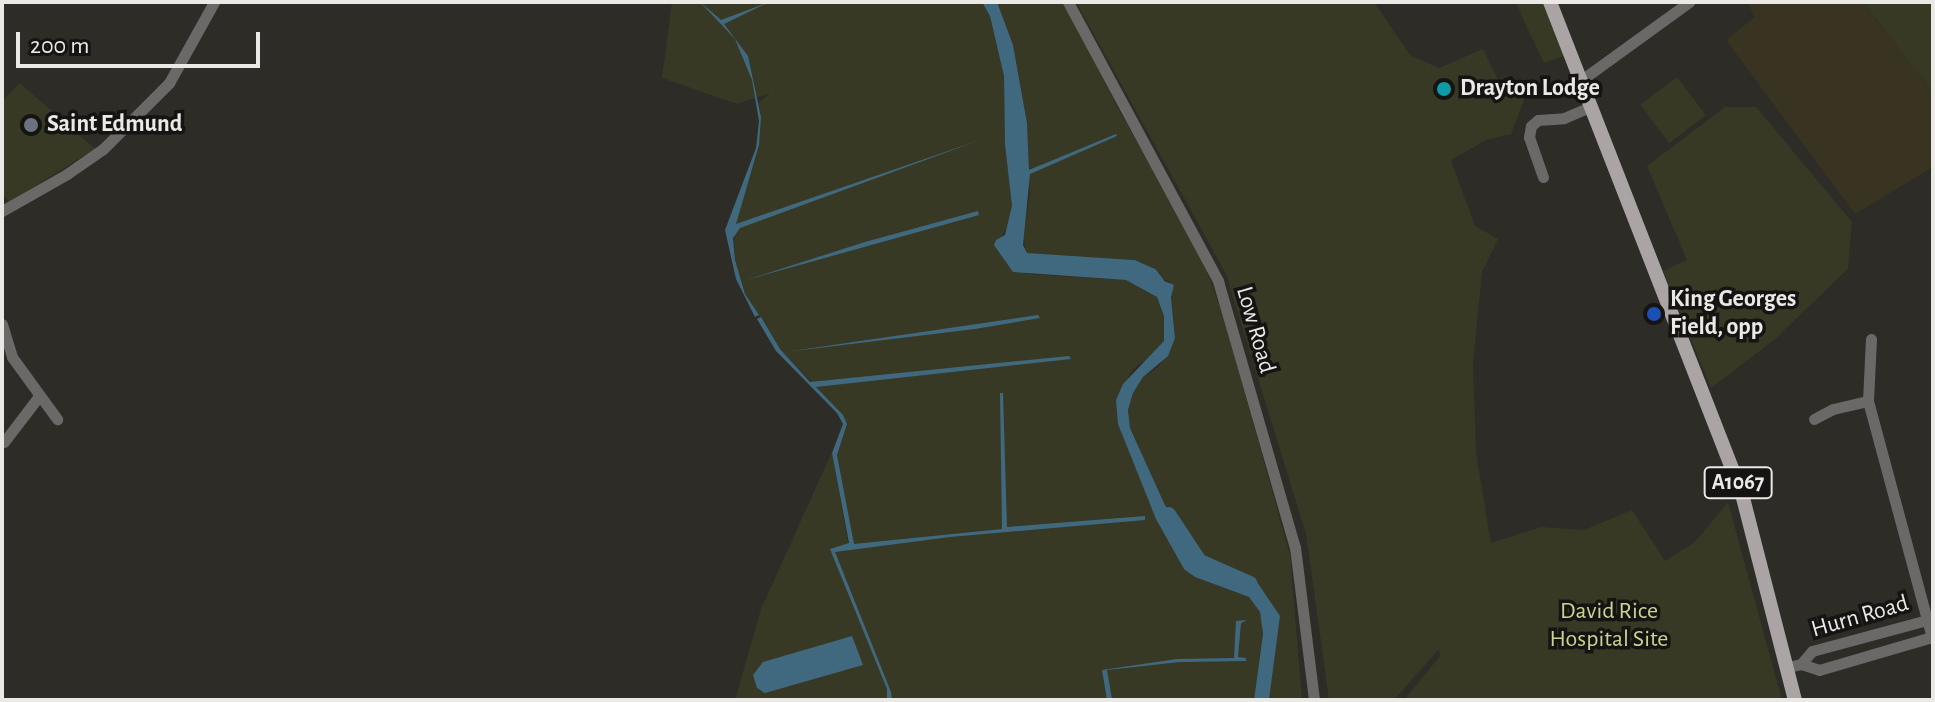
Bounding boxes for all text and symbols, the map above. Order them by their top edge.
scale bar [20,16,264,66]
text: 200 m [30,34,89,58]
place label: Drayton Lodge [1460,75,1600,103]
marker: Drayton Lodge [1435,80,1453,98]
place label: Saint Edmund [47,111,182,139]
marker: Saint Edmund [22,116,40,134]
street label: Low Road [1229,283,1281,377]
place label: King Georges Field, opp [1670,286,1796,342]
marker: King Georges Field, opp [1645,305,1663,323]
road number: A1067 [1702,465,1774,501]
street label: Hurn Road [1808,589,1912,645]
park label: David Rice Hospital Site [1550,598,1668,654]

